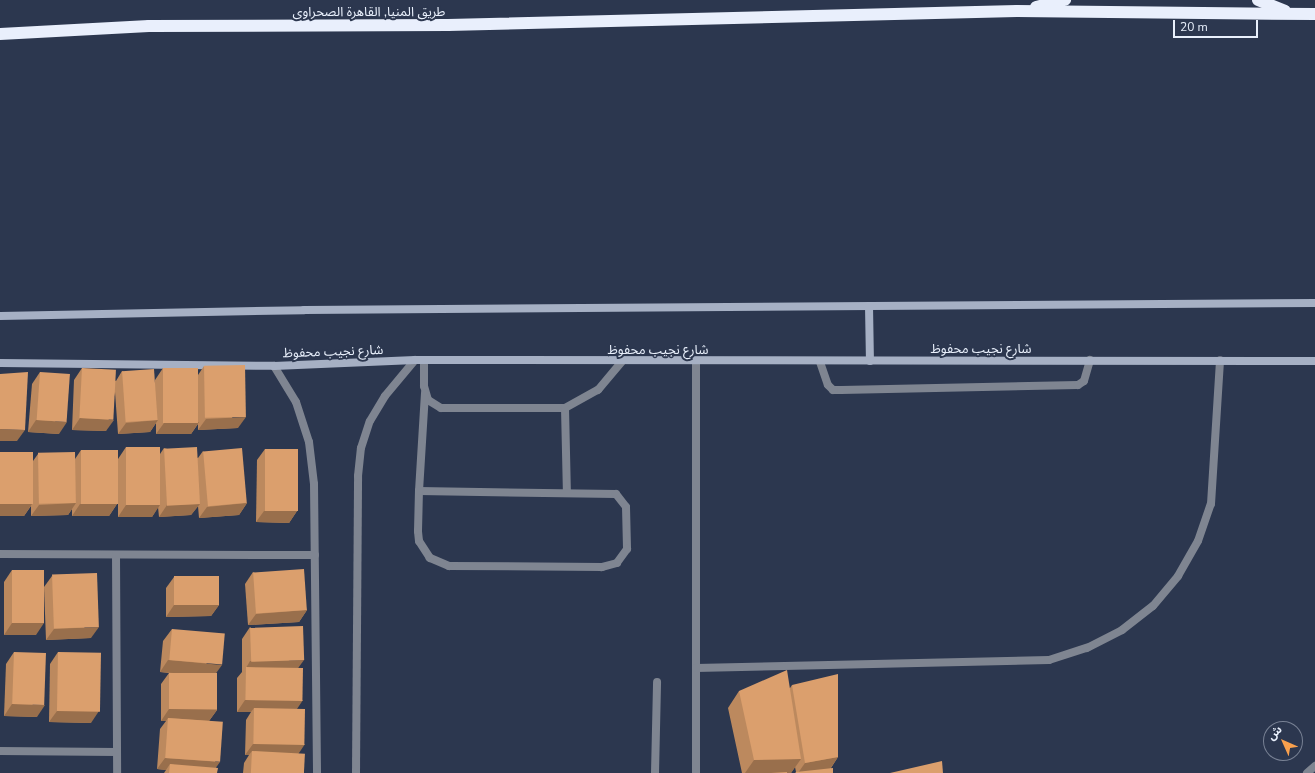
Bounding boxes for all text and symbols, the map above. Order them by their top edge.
street label: طريق المنيا, القاهرة الصحراوى [293,4,445,20]
scale bar [1175,12,1260,38]
text: 20 m [1180,19,1208,35]
street label: شارع نجيب محفوظ [931,341,1031,357]
street label: شارع نجيب محفوظ [282,342,384,362]
street label: شارع نجيب محفوظ [608,342,708,358]
north arrow [1263,721,1303,761]
text: ش [1264,722,1285,744]

